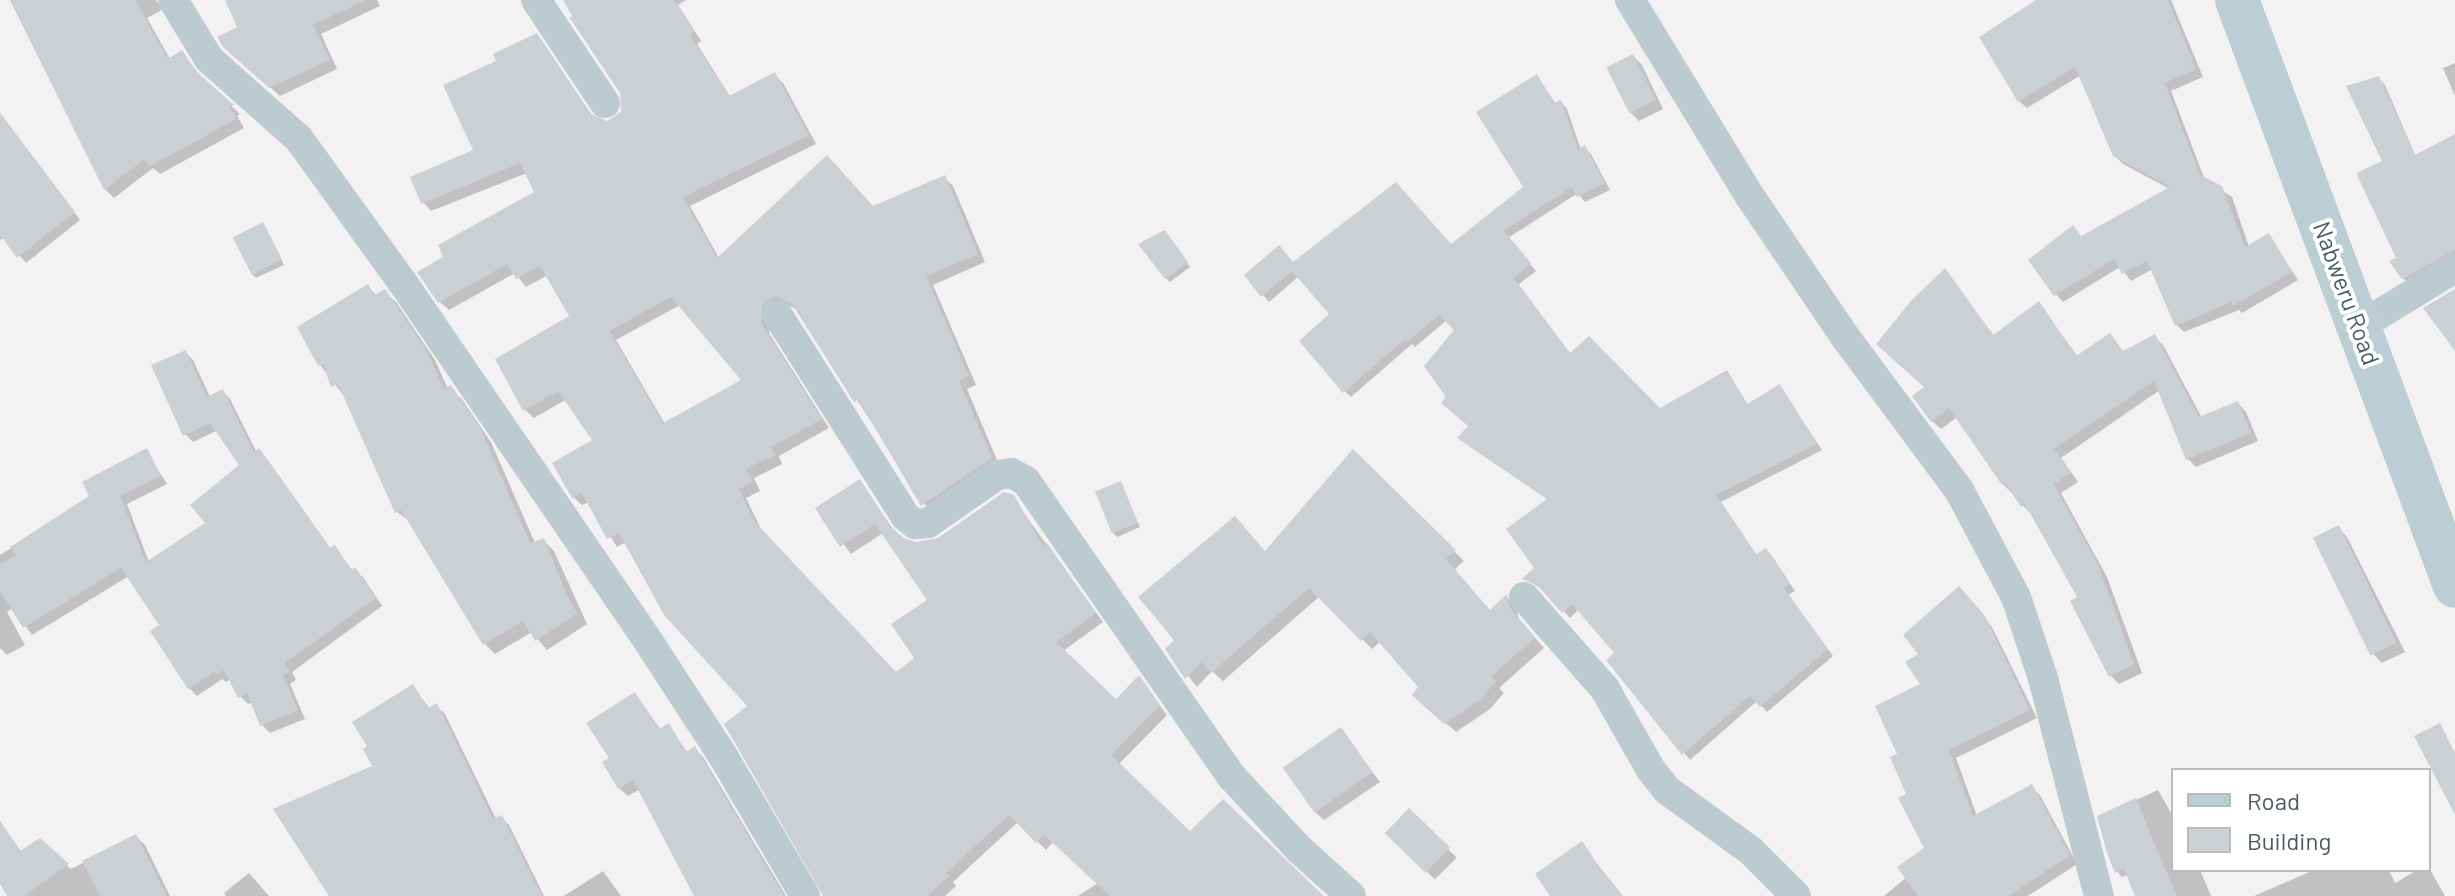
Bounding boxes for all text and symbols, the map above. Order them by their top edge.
street label: Nabweru Road [2308,217,2386,369]
legend [2171,768,2431,872]
text: Road [2247,786,2300,815]
text: Building [2247,826,2331,855]

